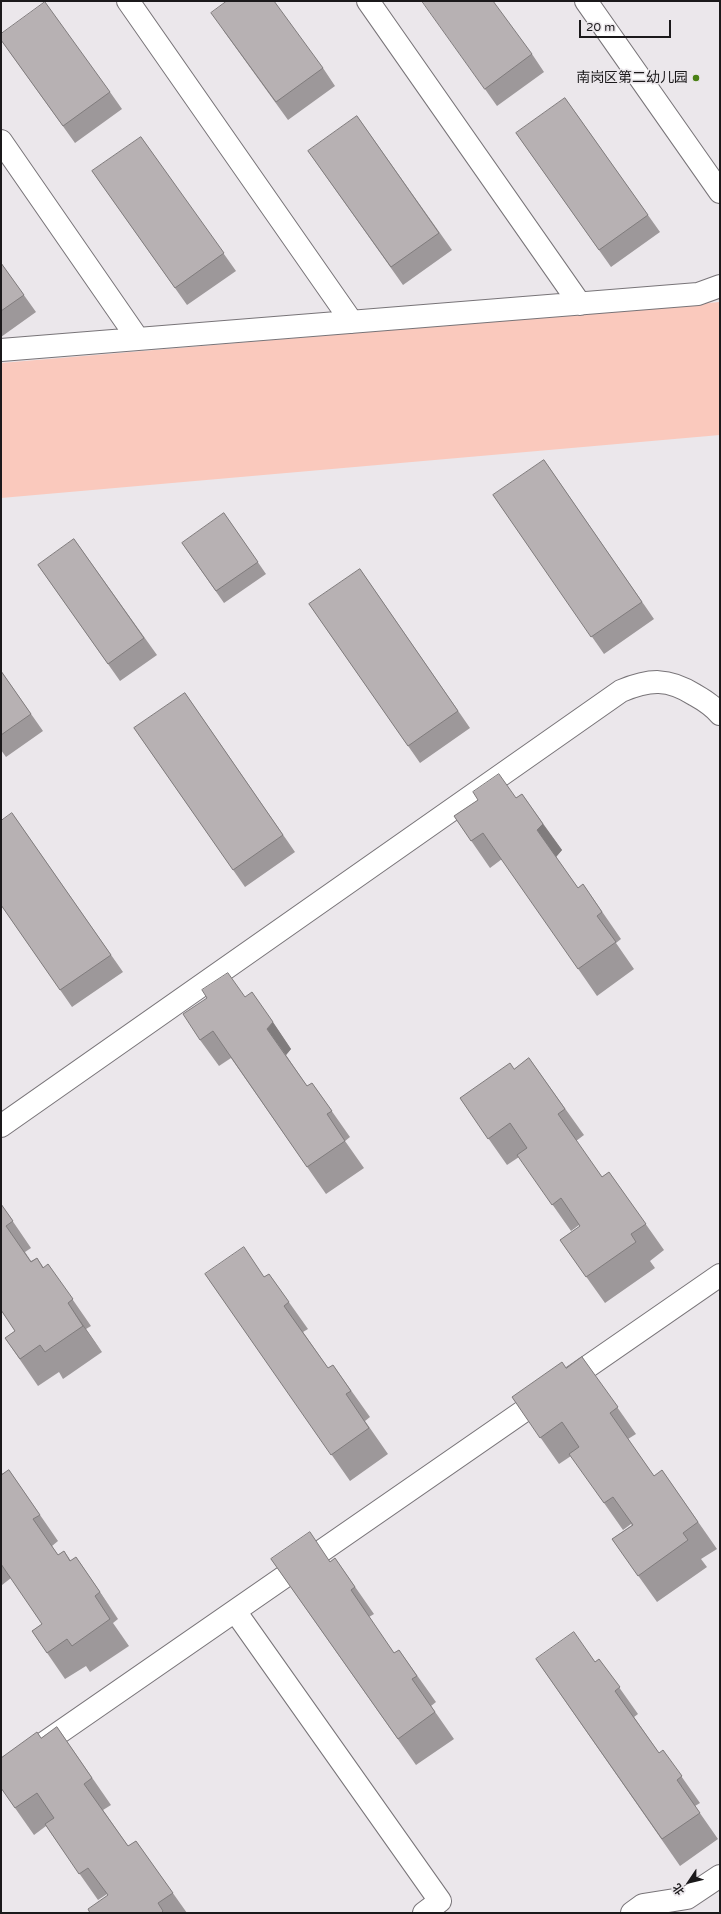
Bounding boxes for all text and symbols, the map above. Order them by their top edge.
scale bar [581,12,673,38]
text: 20 m [586,20,615,34]
place label: 南岗区第二幼儿园 [576,70,688,86]
marker: 南岗区第二幼儿园 [691,73,701,83]
north arrow [669,1862,709,1902]
text: 北 [670,1881,687,1897]

